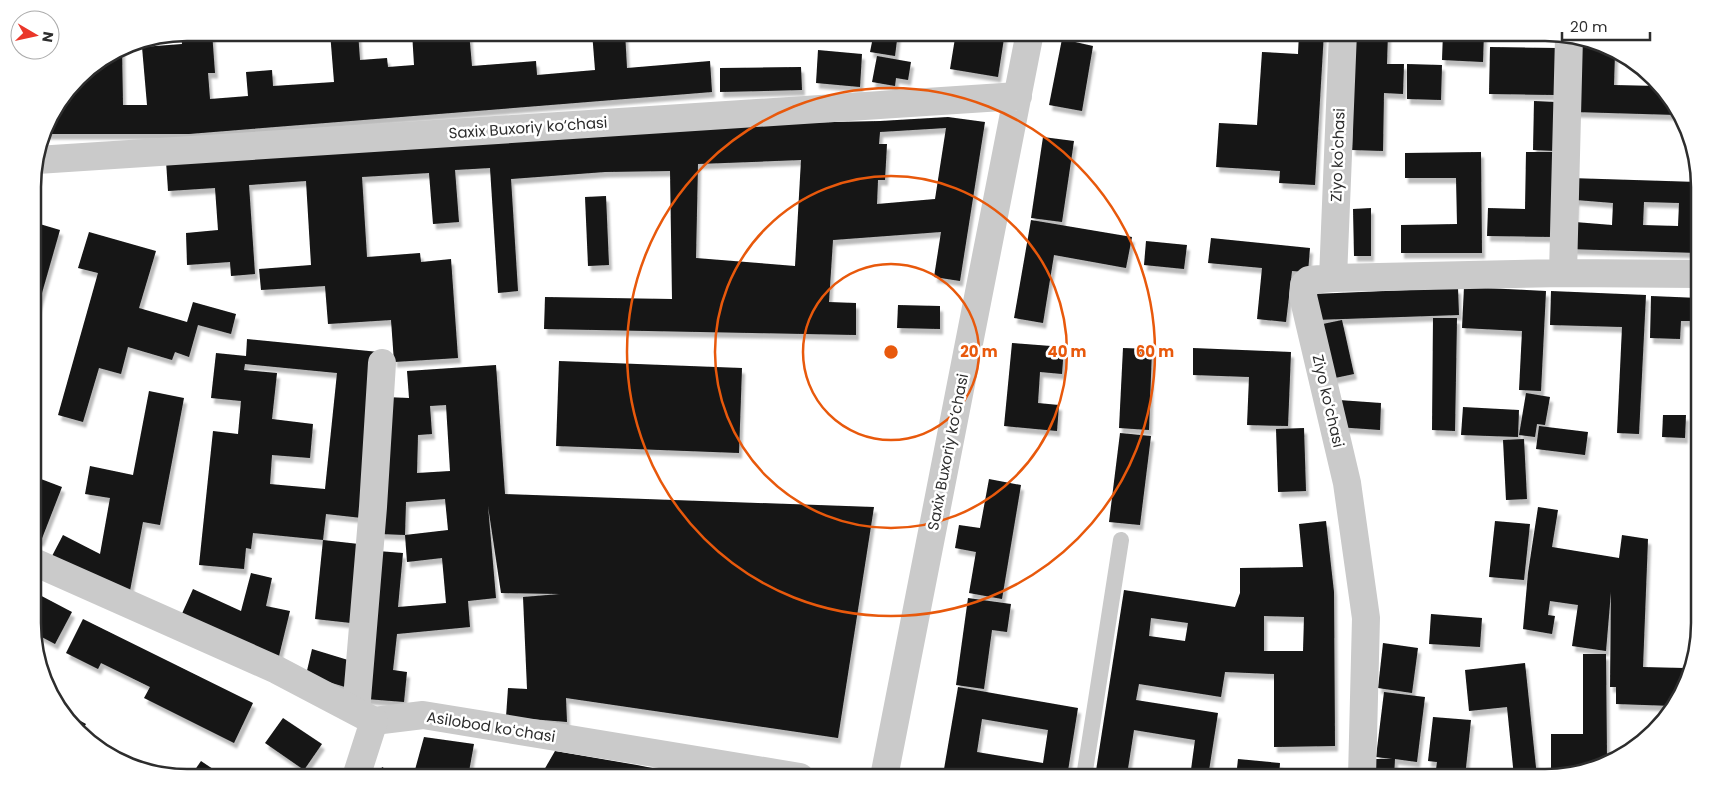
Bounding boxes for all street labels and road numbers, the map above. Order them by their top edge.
street label: Ziyo ko'chasi [1325,108,1350,202]
street label: Saxix Buxoriy ko‘chasi [448,111,608,144]
street label: Ziyo koʻchasi [1308,352,1349,449]
street label: Saxix Buxoriy ko‘chasi [922,372,973,532]
street label: Asilobod koʻchasi [425,706,557,747]

